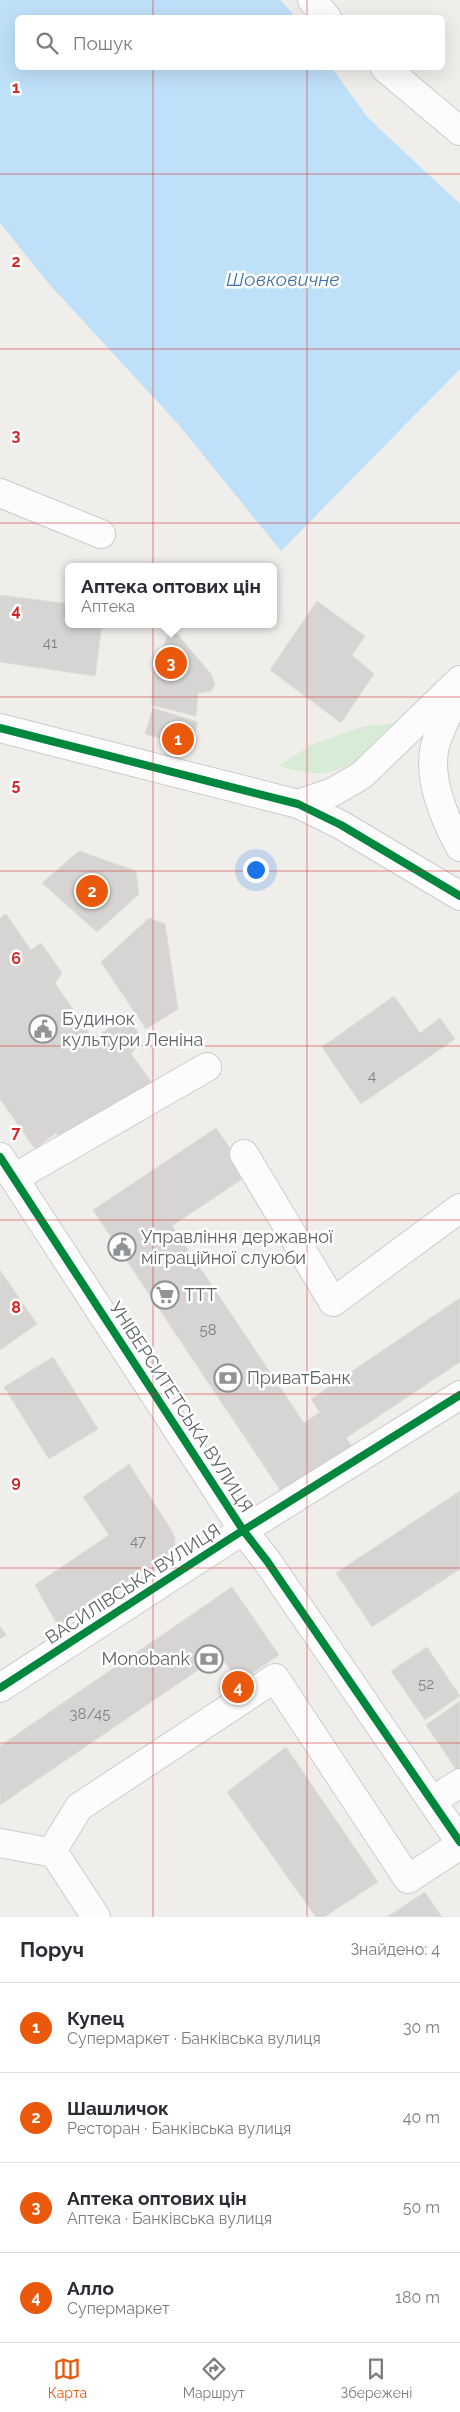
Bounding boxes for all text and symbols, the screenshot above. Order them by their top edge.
search box [15,15,445,70]
icon: search [33,29,61,57]
text: Пошук [73,32,133,54]
text: 1 [12,78,20,97]
text: 2 [11,252,21,271]
water label: Шовковичне [226,268,340,290]
text: 3 [12,426,21,445]
popup [65,563,277,628]
text: Аптека оптових цін [81,575,261,597]
text: Аптека [81,597,135,616]
text: 4 [11,601,21,620]
house number: 41 [43,634,58,652]
pin: 3 [155,644,187,682]
pin: 1 [162,720,194,758]
text: 5 [12,775,21,794]
your location [243,857,269,883]
pin: 2 [76,872,108,910]
text: 6 [11,949,21,968]
place label: Будинок культури Леніна [62,1008,203,1050]
public building icon: Будинок культури Леніна [28,1014,58,1044]
house number: 4 [368,1067,376,1085]
text: 7 [12,1123,21,1142]
place label: Управління державної міграційної слуюби [141,1226,333,1268]
public building icon: Управління державної міграційної слуюби [107,1232,137,1262]
supermarket icon: ТТТ [150,1280,180,1310]
place label: ТТТ [184,1284,217,1305]
street label: УНІВЕРСИТЕТСЬКА ВУЛИЦЯ [105,1297,257,1516]
text: 8 [11,1298,21,1317]
house number: 58 [199,1321,217,1339]
bank icon: ПриватБанк [213,1363,243,1393]
place label: ПриватБанк [247,1367,351,1388]
text: 9 [11,1472,21,1491]
street label: ВАСИЛІВСЬКА ВУЛИЦЯ [41,1519,224,1648]
house number: 47 [130,1532,146,1550]
bank icon: Monobank [194,1644,224,1674]
place label: Monobank [102,1648,190,1669]
pin: 4 [222,1668,254,1706]
house number: 52 [418,1675,434,1693]
house number: 38/45 [70,1705,110,1723]
text: Поруч [20,1937,84,1962]
text: Знайдено: 4 [350,1940,440,1959]
text: Купец [67,2007,124,2029]
text: 1 [32,2018,40,2037]
text: 30 m [403,2018,440,2037]
text: Супермаркет · Банківська вулиця [67,2029,321,2048]
text: Шашличок [67,2097,169,2119]
text: 2 [31,2108,41,2127]
text: 40 m [403,2108,440,2127]
text: Ресторан · Банківська вулиця [67,2119,291,2138]
text: Аптека оптових цін [67,2187,247,2209]
text: 3 [32,2198,40,2217]
text: 50 m [403,2198,440,2217]
text: Аптека · Банківська вулиця [67,2209,272,2228]
text: Алло [67,2277,114,2299]
text: 4 [31,2288,41,2307]
text: 180 m [395,2288,440,2307]
text: Супермаркет [67,2299,170,2318]
tab: Карта [48,2355,87,2401]
tab: Маршрут [183,2355,245,2401]
tab: Збережені [341,2355,412,2401]

